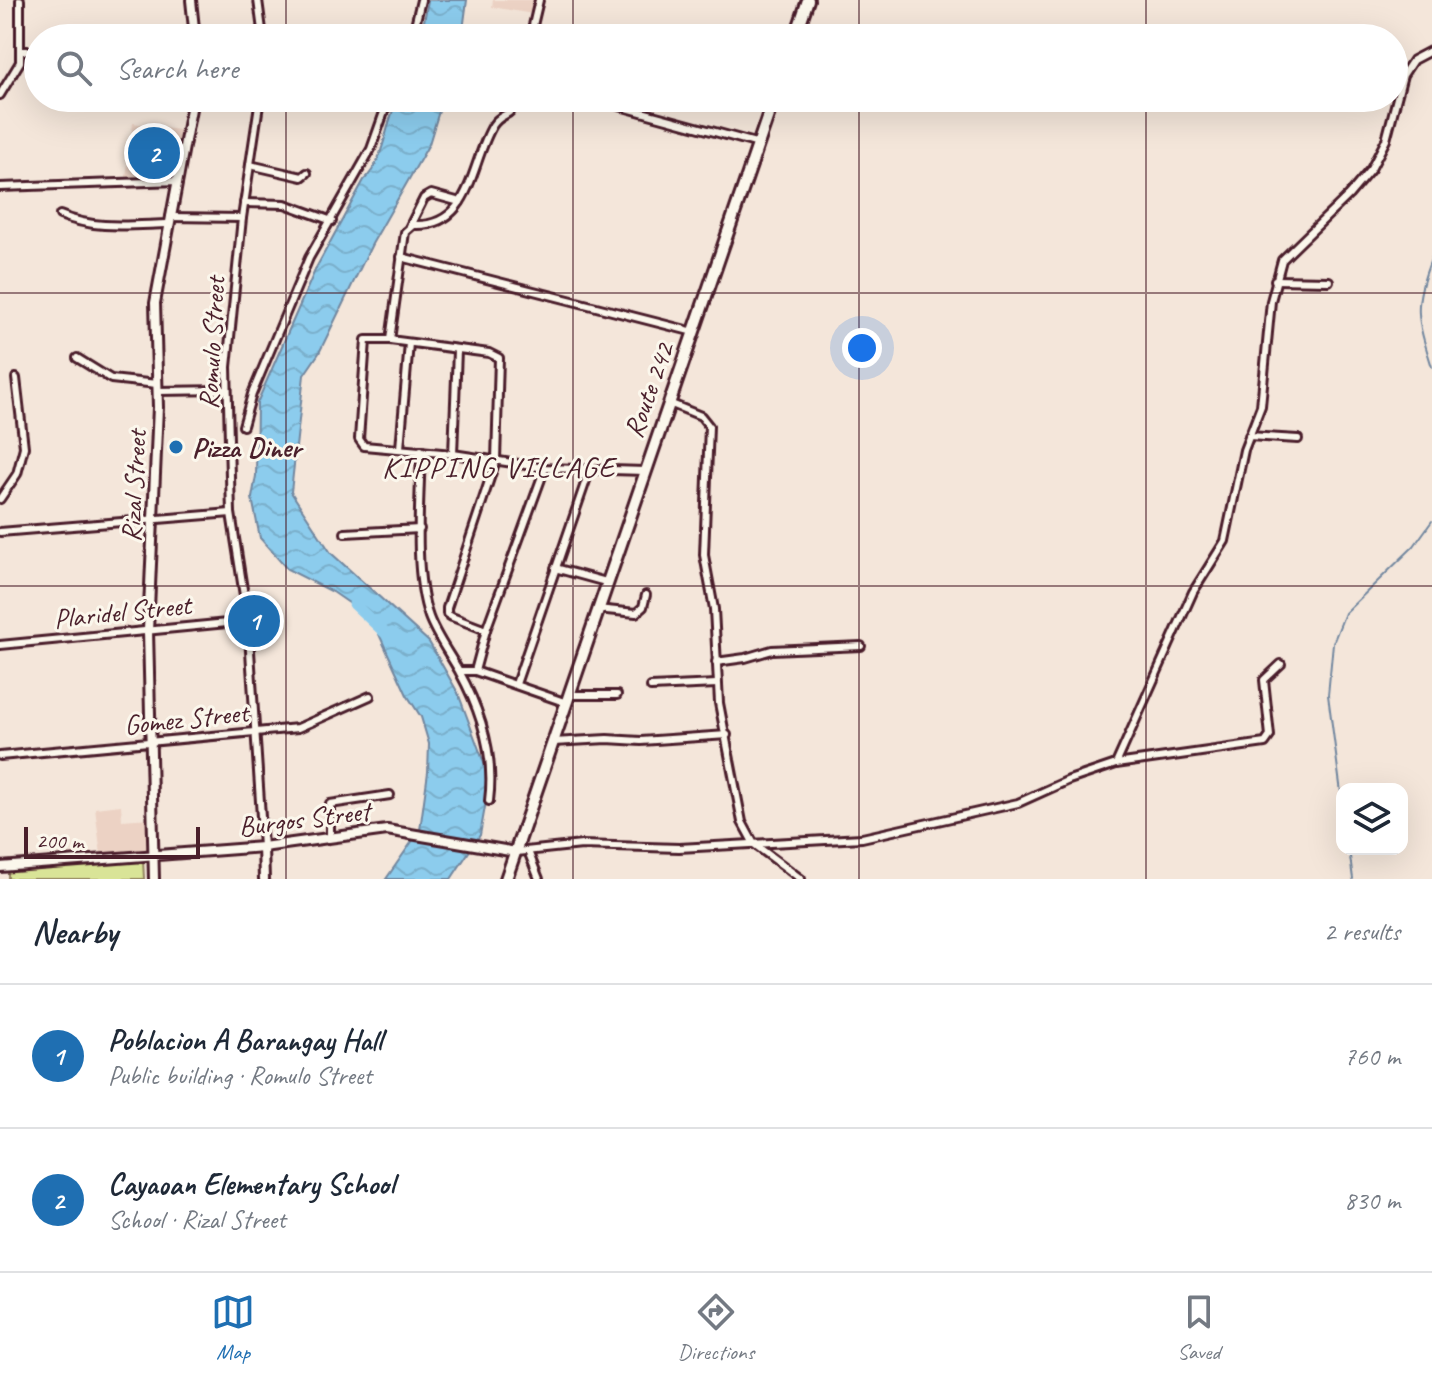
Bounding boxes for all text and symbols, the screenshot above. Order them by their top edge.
search box [24,24,1408,112]
icon: search [52,46,96,90]
text: Search here [116,49,238,87]
pin: 2 [128,123,180,183]
street label: Romulo Street [191,273,233,410]
your location [842,328,882,368]
street label: Route 242 [615,336,682,442]
street label: Rizal Street [113,426,154,543]
place label: Pizza Diner [192,430,304,465]
marker: Pizza Diner [167,438,185,456]
district label: KIPPING VILLAGE [382,448,618,486]
street label: Plaridel Street [52,587,195,636]
pin: 1 [228,591,280,651]
street label: Gomez Street [122,694,252,742]
map controls [1336,783,1408,855]
button: layers [1336,783,1408,855]
street label: Burgos Street [236,793,375,844]
scale bar [24,823,200,859]
text: 200 m [36,827,83,855]
text: Nearby [32,910,118,953]
text: 2 results [1324,915,1400,948]
text: Poblacion A Barangay Hall [108,1021,382,1059]
text: 1 [52,1040,64,1073]
text: 760 m [1344,1040,1400,1073]
text: Public building · Romulo Street [108,1059,372,1092]
text: Cayaoan Elementary School [108,1165,394,1203]
text: 2 [52,1184,64,1217]
text: 830 m [1344,1184,1400,1217]
text: School · Rizal Street [108,1203,286,1236]
tab: Map [211,1290,255,1366]
tab: Directions [678,1290,754,1366]
tab: Saved [1177,1290,1221,1366]

